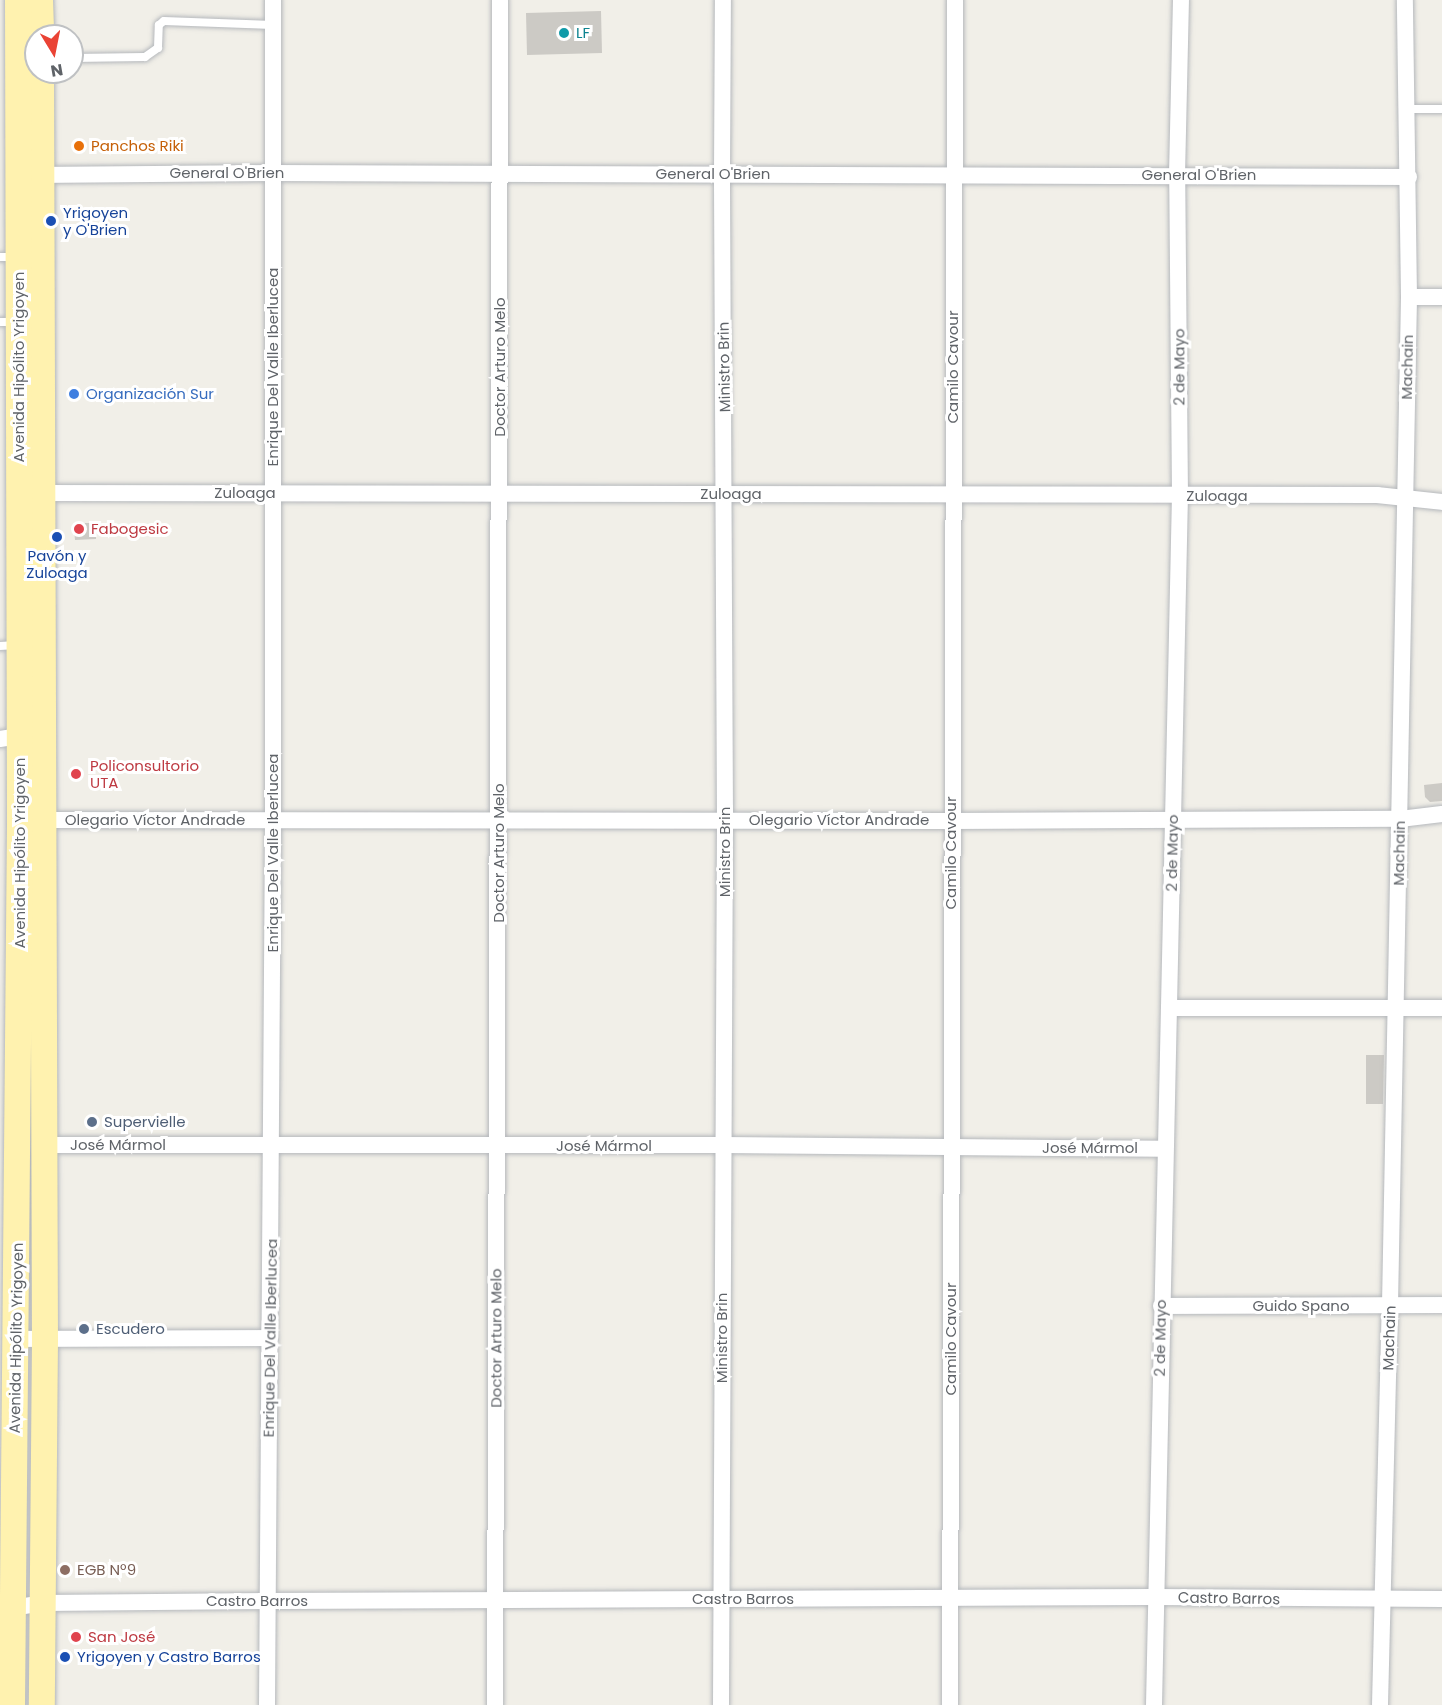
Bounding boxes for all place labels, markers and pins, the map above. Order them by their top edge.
place label: LF [576,24,590,42]
marker: LF [557,26,571,40]
place label: Panchos Riki [91,137,184,155]
marker: Panchos Riki [72,139,86,153]
place label: Yrigoyen y O'Brien [63,203,128,238]
marker: Yrigoyen y O'Brien [44,214,58,228]
place label: Organización Sur [86,385,214,403]
marker: Organización Sur [67,387,81,401]
place label: Fabogesic [91,520,169,538]
marker: Fabogesic [72,522,86,536]
marker: Pavón y Zuloaga [50,530,64,544]
place label: Pavón y Zuloaga [26,546,88,581]
place label: Policonsultorio UTA [90,756,199,791]
marker: Policonsultorio UTA [67,765,85,783]
place label: Supervielle [104,1113,186,1131]
marker: Supervielle [85,1115,99,1129]
place label: Escudero [96,1320,165,1338]
marker: Escudero [77,1322,91,1336]
place label: EGB Nº9 [77,1561,136,1579]
marker: EGB Nº9 [58,1563,72,1577]
place label: San José [88,1628,155,1646]
marker: San José [69,1630,83,1644]
place label: Yrigoyen y Castro Barros [77,1648,261,1666]
marker: Yrigoyen y Castro Barros [58,1650,72,1664]

